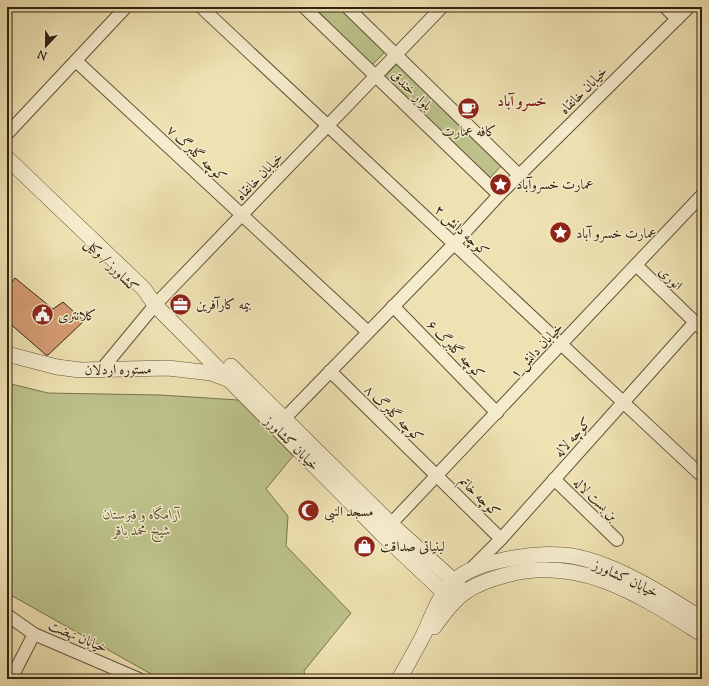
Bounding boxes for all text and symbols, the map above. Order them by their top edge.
north arrow [26,26,66,66]
text: N [35,45,51,64]
street label: خیابان خانقاه [556,63,613,120]
street label: بلوار خندق [385,66,436,117]
district label: خسرو آباد [497,92,547,113]
cafe icon: کافه عمارت [456,96,482,122]
street label: کوچه گلبرگ ۷ [161,121,230,187]
place label: کافه عمارت [442,123,496,143]
street label: خیابان خانقاه [232,149,289,206]
place icon: عمارت خسروآباد [487,171,513,197]
place label: عمارت خسروآباد [516,176,594,196]
street label: کوچه دانش ۲ [429,201,492,262]
place icon: عمارت خسرو آباد [548,220,574,246]
place label: عمارت خسرو آباد [576,225,657,245]
street label: کشاورز / وکیل [79,235,142,298]
street label: انوری [653,263,686,296]
office icon: بیمه کارآفرین [167,291,193,317]
place label: بیمه کارآفرین [196,296,252,316]
public building icon: کلانتری [29,302,55,328]
place label: کلانتری [58,307,97,327]
street label: کوچه گلبرگ ۶ [421,316,488,384]
street label: خیابان دانش ۱ [506,319,569,384]
street label: مستوره اردلان [84,360,152,382]
street label: کوچه گلبرگ ۸ [359,381,427,448]
street label: خیابان کشاورز [257,411,322,476]
street label: کوچه لاله [550,414,597,463]
street label: کوچه خاتم [453,472,504,523]
street label: بن بست لاله [568,474,622,527]
mosque icon: مسجد النبی [296,498,322,524]
place label: مسجد النبی [324,503,374,523]
park label: آرامگاه و قبرستان شیخ محمد باقر [103,505,181,543]
shop icon: لبنیاتی ‌صداقت [352,533,378,559]
place label: لبنیاتی ‌صداقت [380,538,445,558]
street label: خیابان کشاورز [587,555,661,604]
street label: خیابان نهضت [45,616,110,659]

